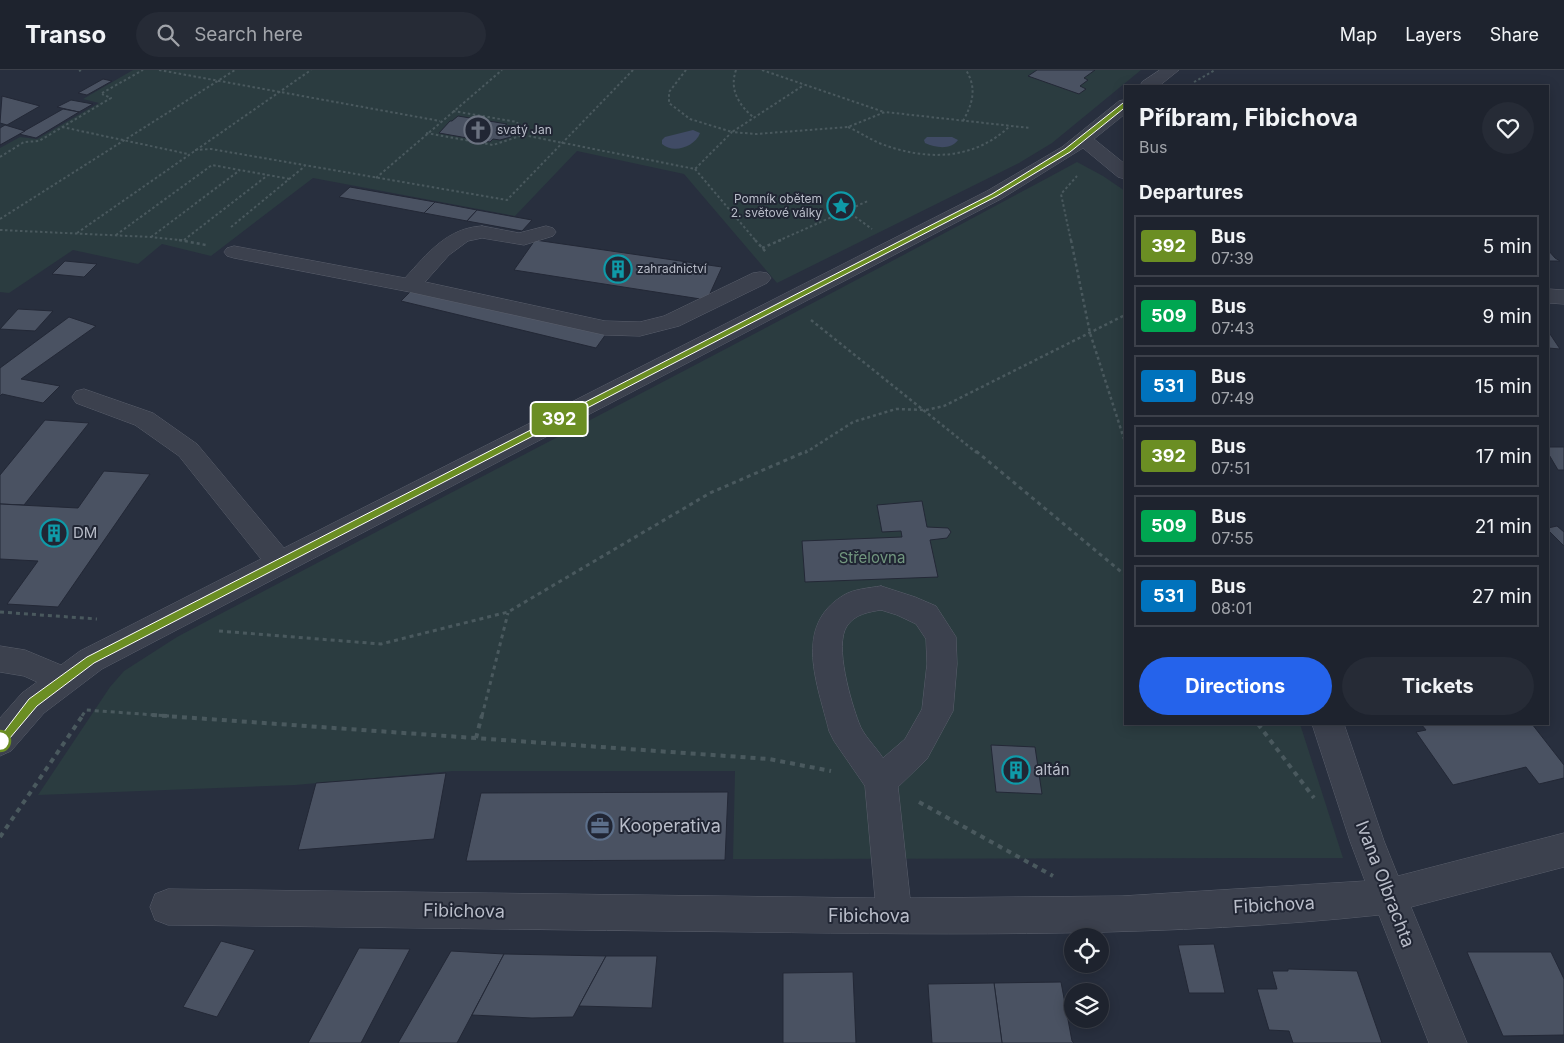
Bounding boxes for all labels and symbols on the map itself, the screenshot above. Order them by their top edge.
church icon: svatý Jan [463,115,493,145]
place label: svatý Jan [497,122,552,137]
place label: Pomník obětem 2. světové války [731,191,822,220]
place icon: Pomník obětem 2. světové války [826,191,856,221]
building icon: zahradnictví [603,254,633,284]
place label: zahradnictví [637,261,707,276]
line badge: 392 [530,403,588,435]
building icon: DM [39,518,69,548]
place label: DM [73,523,97,542]
park label: Střelovna [839,548,905,567]
unlabelled marker [0,730,11,752]
building icon: altán [1001,755,1031,785]
place label: altán [1035,760,1070,779]
office icon: Kooperativa [585,811,615,841]
place label: Kooperativa [619,815,721,836]
street label: Ivana Olbrachta [1352,818,1419,950]
street label: Fibichova [1233,892,1315,917]
street label: Fibichova [423,899,505,922]
street label: Fibichova [828,905,910,926]

